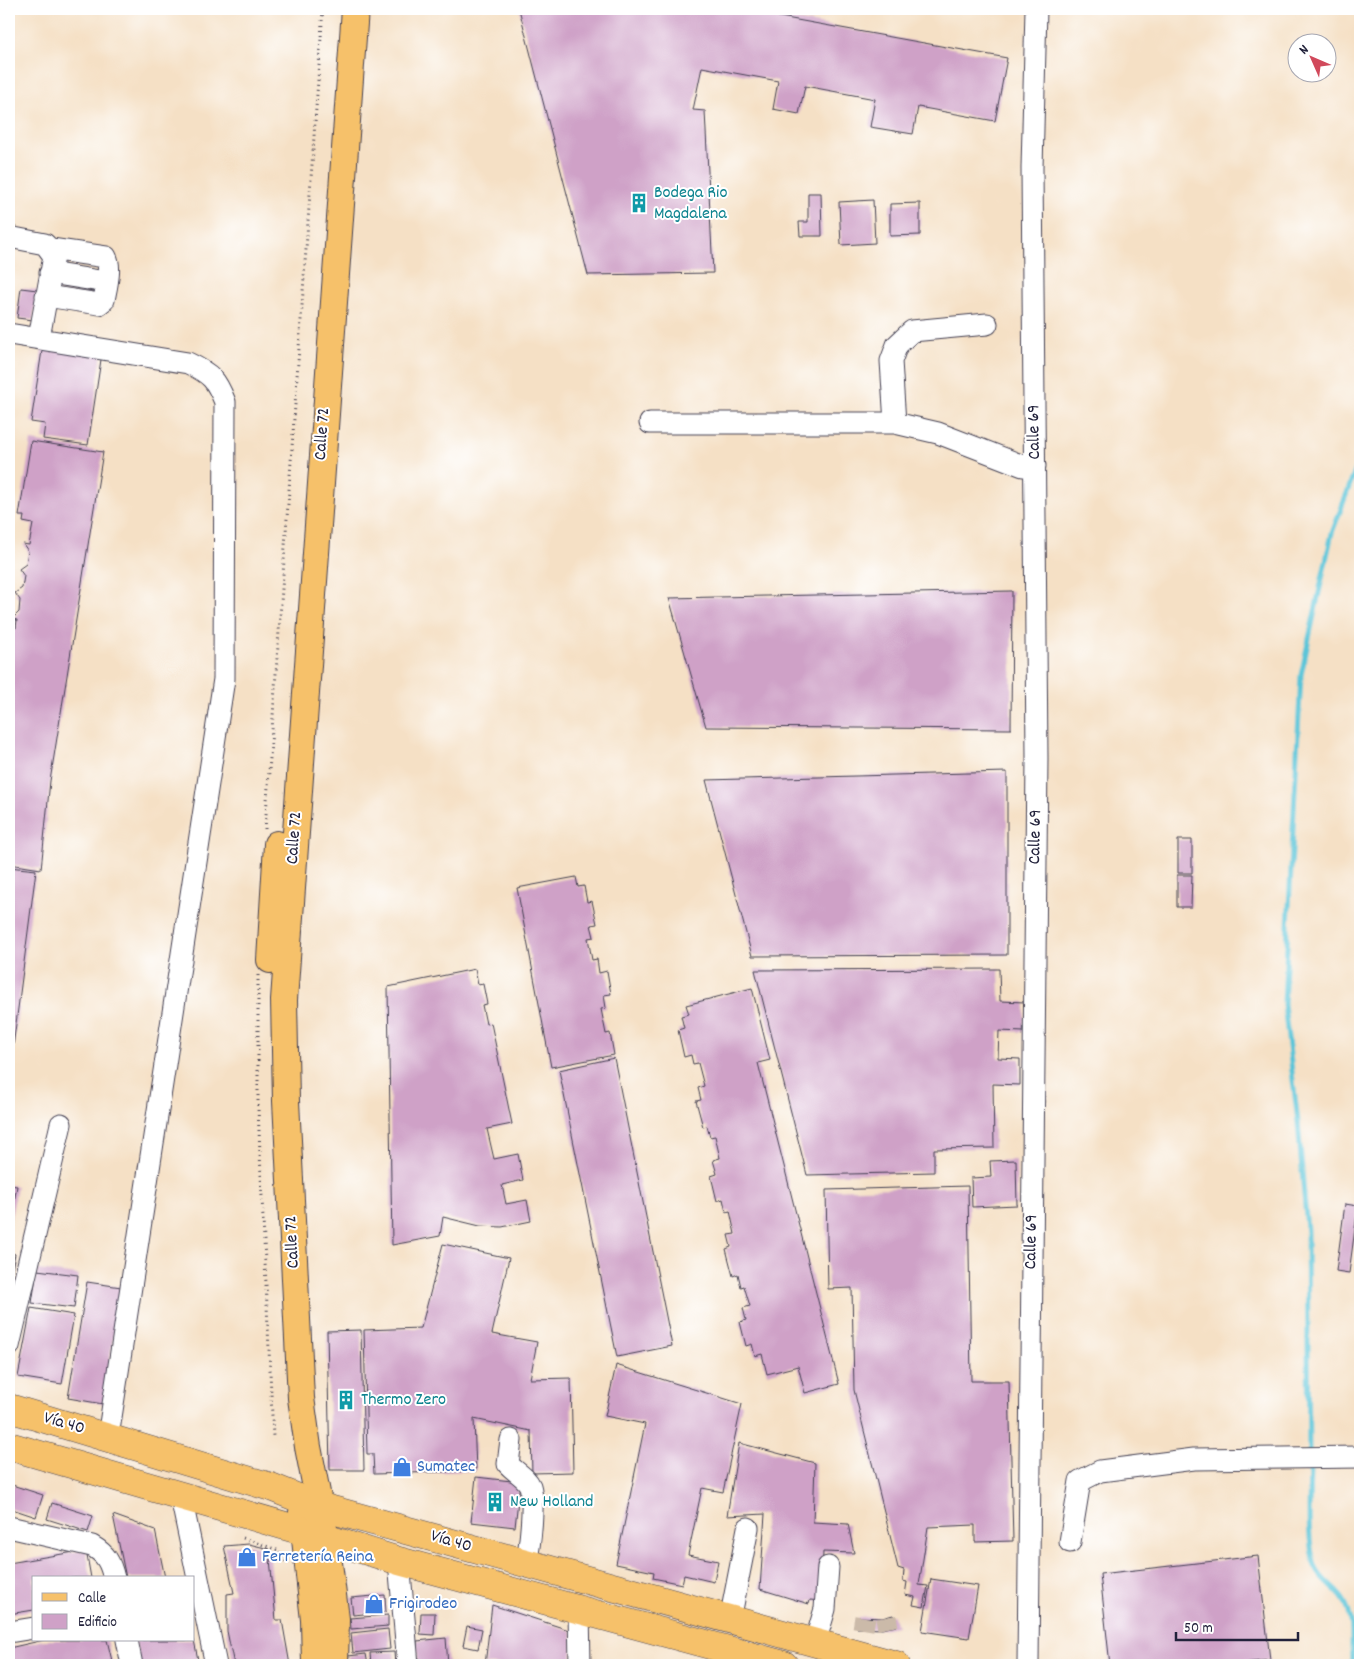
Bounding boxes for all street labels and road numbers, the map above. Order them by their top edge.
street label: Calle 69 [1022,404,1048,460]
street label: Calle 72 [309,407,337,461]
street label: Calle 69 [1023,809,1049,865]
street label: Calle 72 [281,811,309,865]
street label: Calle 69 [1019,1214,1045,1270]
street label: Calle 72 [279,1215,307,1269]
street label: Vía 40 [40,1406,88,1442]
street label: Vía 40 [427,1524,475,1560]

